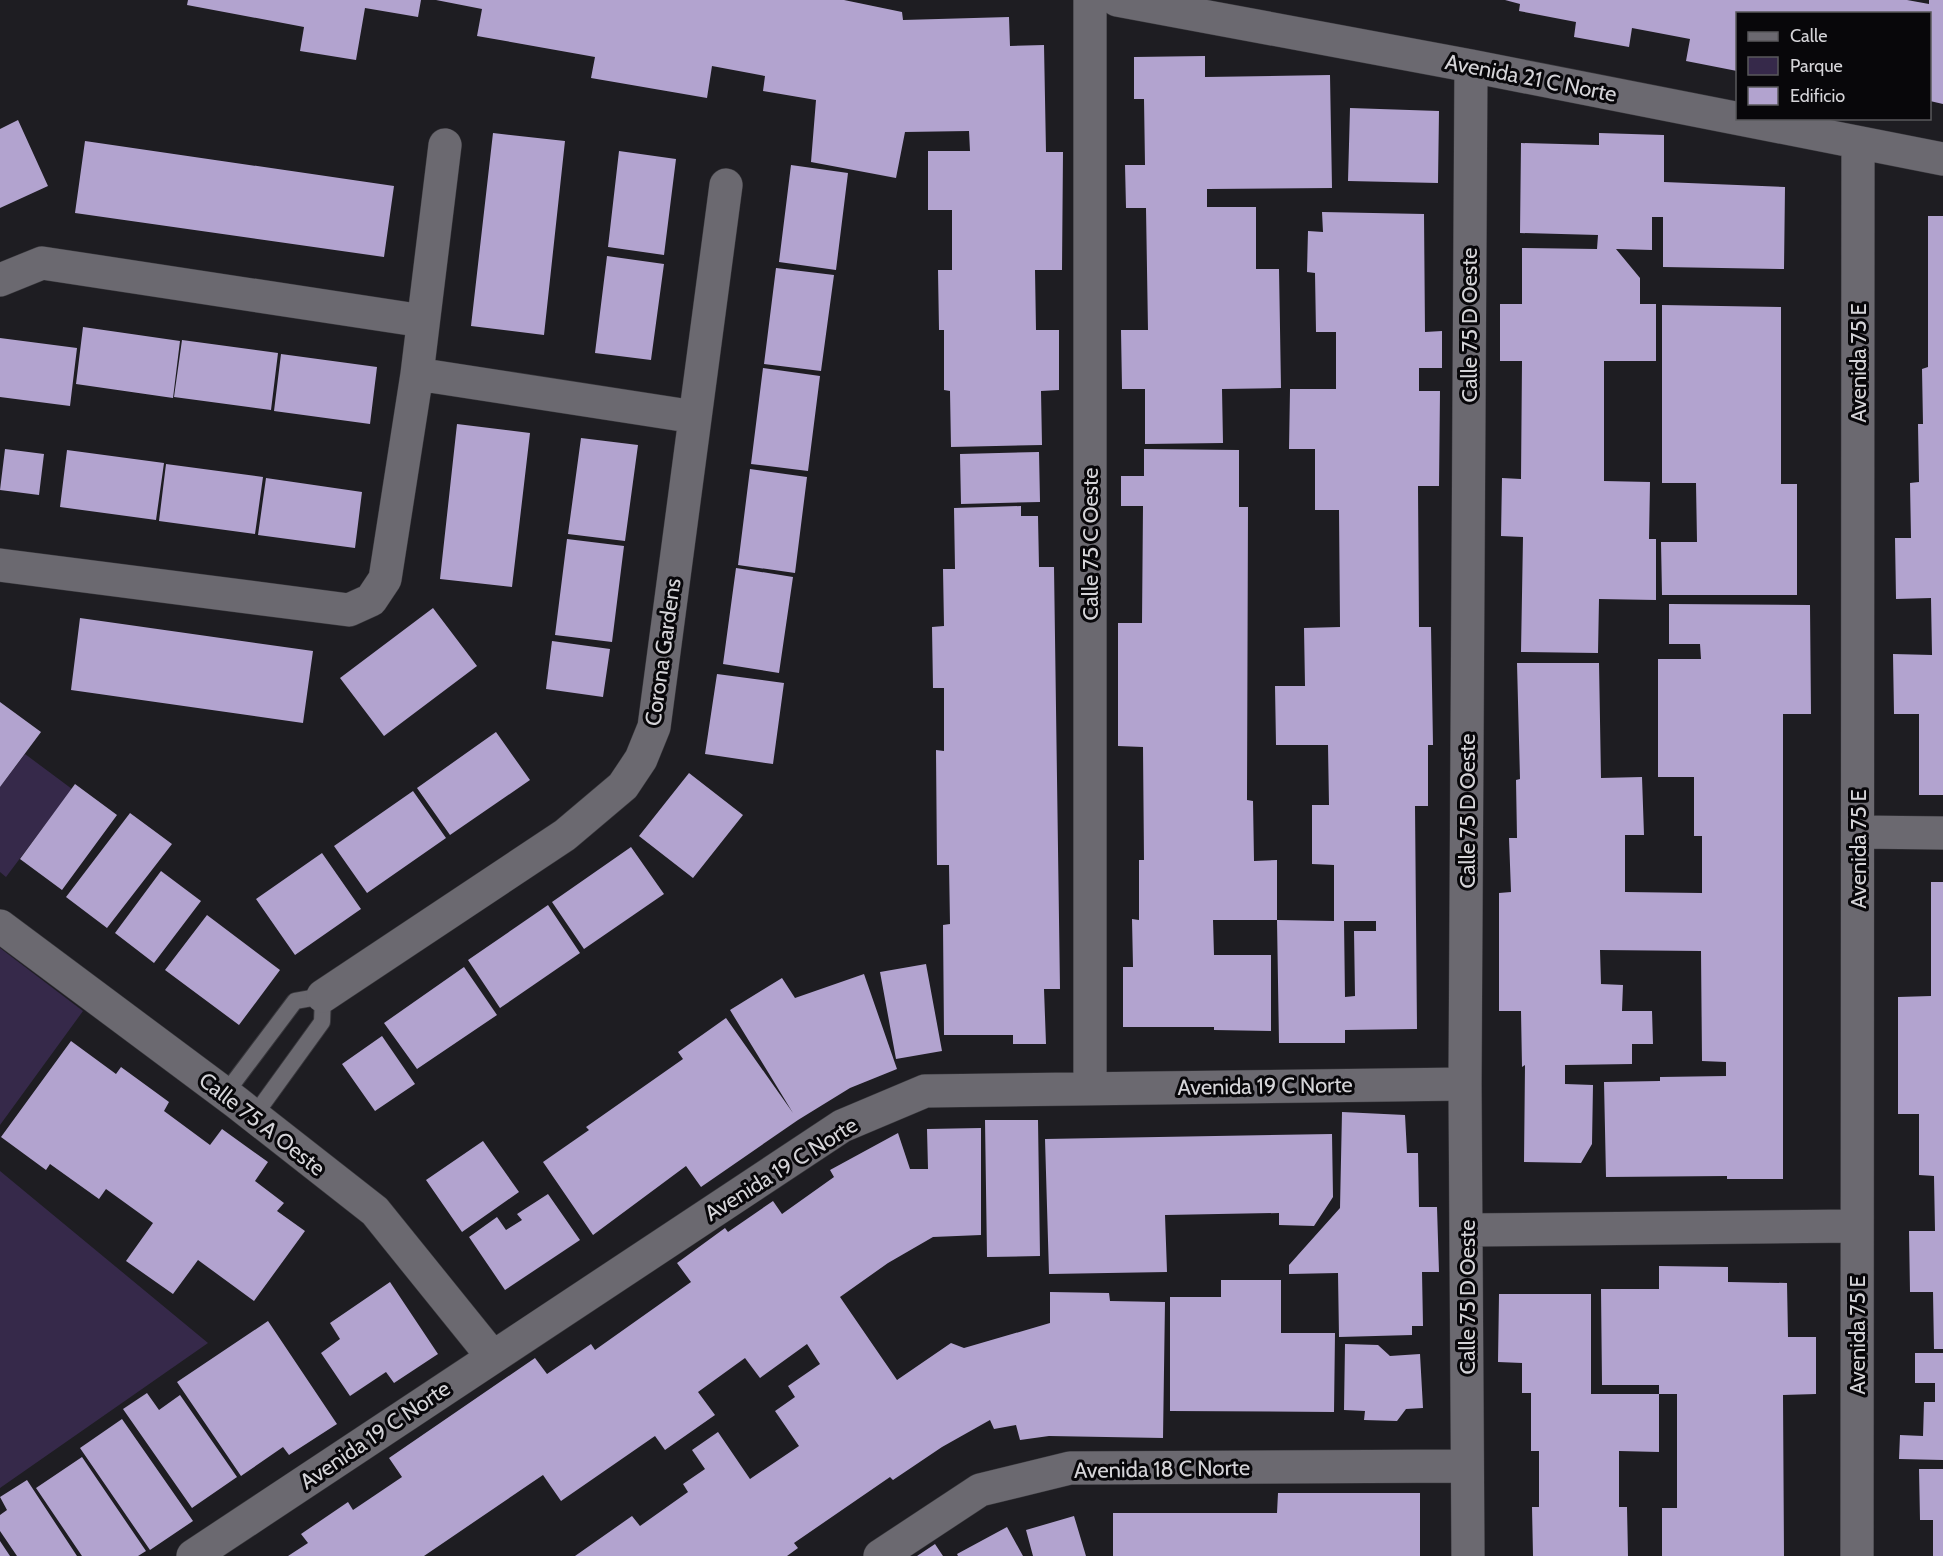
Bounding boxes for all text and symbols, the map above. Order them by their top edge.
legend [1736,12,1931,120]
text: Calle [1790,25,1827,47]
street label: Avenida 21 C Norte [1443,48,1619,108]
text: Parque [1790,55,1843,77]
text: Edificio [1790,85,1845,107]
street label: Calle 75 D Oeste [1456,247,1483,403]
street label: Avenida 75 E [1845,303,1872,423]
street label: Calle 75 C Oeste [1077,468,1104,620]
street label: Corona Gardens [639,576,687,728]
street label: Calle 75 D Oeste [1454,733,1481,889]
street label: Avenida 75 E [1845,789,1872,909]
street label: Calle 75 A Oeste [193,1066,331,1182]
street label: Avenida 19 C Norte [1177,1071,1353,1101]
street label: Avenida 19 C Norte [700,1111,862,1227]
street label: Calle 75 D Oeste [1454,1219,1481,1375]
street label: Avenida 75 E [1844,1275,1871,1395]
street label: Avenida 19 C Norte [295,1375,455,1495]
street label: Avenida 18 C Norte [1074,1454,1250,1484]

